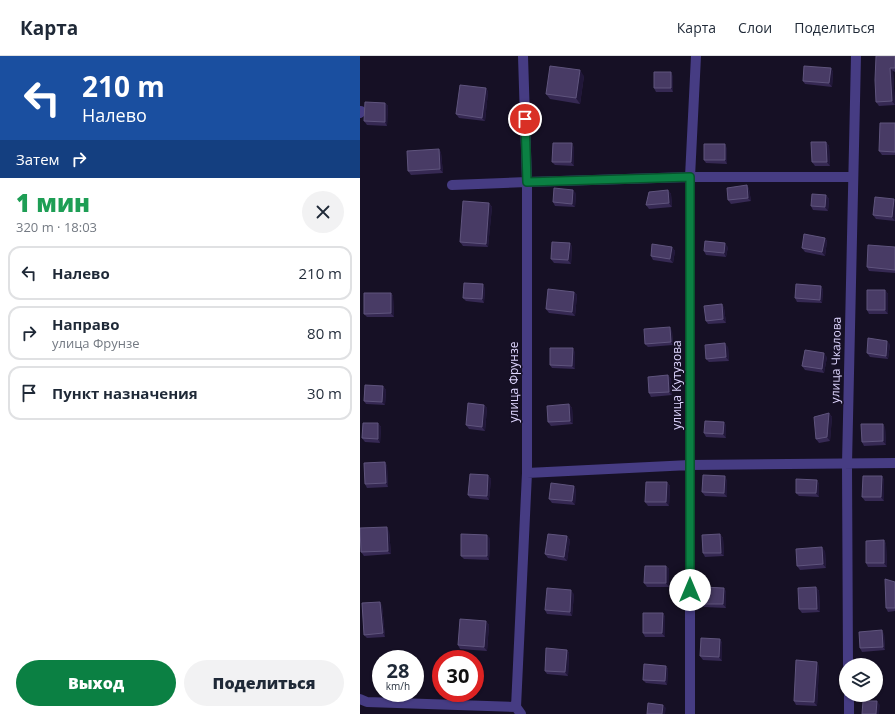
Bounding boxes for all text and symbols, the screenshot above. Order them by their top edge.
text: Карта [20,15,78,41]
text: Карта [677,18,716,37]
text: Слои [738,18,772,37]
text: Поделиться [794,18,875,37]
text: 210 m [82,67,165,105]
icon: left [16,72,68,124]
pin [508,102,542,136]
text: Налево [82,103,147,127]
icon: arrive [514,108,536,130]
icon: right [68,148,90,170]
text: Затем [16,149,60,169]
text: 1 мин [16,186,90,219]
button: close [302,191,344,233]
text: 320 m · 18:03 [16,218,97,236]
icon: left [18,262,40,284]
text: Налево [52,263,110,283]
text: 210 m [298,263,342,283]
text: Направо [52,314,120,334]
street label: улица Чкалова [826,317,845,403]
icon: right [18,322,40,344]
text: 80 m [307,323,342,343]
text: улица Фрунзе [52,334,140,352]
street label: улица Кутузова [668,340,685,430]
street label: улица Фрунзе [505,341,522,422]
icon: arrive [18,382,40,404]
text: Пункт назначения [52,383,198,403]
text: 30 m [307,383,342,403]
position arrow [669,569,711,611]
speed limit sign: 30 [432,650,484,702]
text: 28 [387,657,409,684]
map controls [839,658,883,702]
button: layers [839,658,883,702]
button: Выход [16,660,176,706]
button: Поделиться [184,660,344,706]
text: km/h [386,679,410,693]

